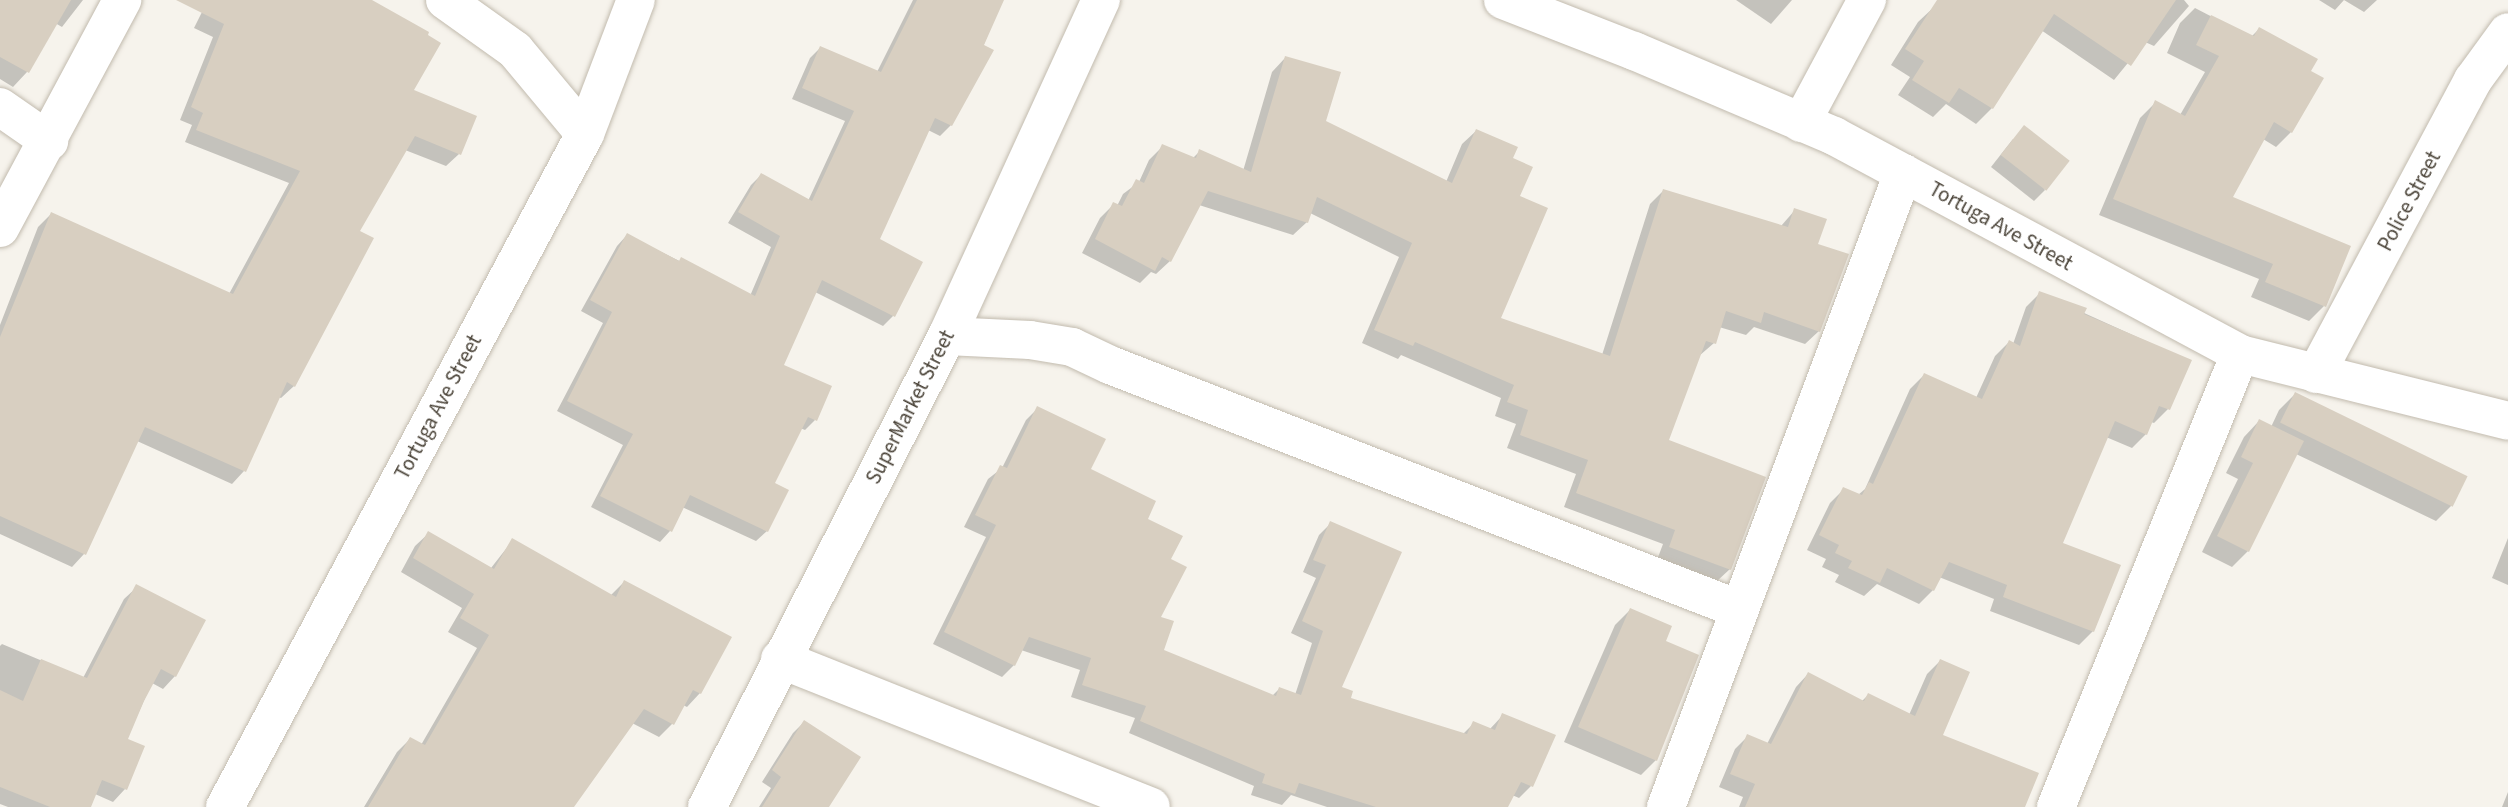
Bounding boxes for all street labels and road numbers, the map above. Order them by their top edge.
street label: Police Street [2372,147,2446,255]
street label: Tortuga Ave Street [1925,176,2077,276]
street label: SuperMarket Street [860,326,960,488]
street label: Tortuga Ave Street [389,330,487,484]

